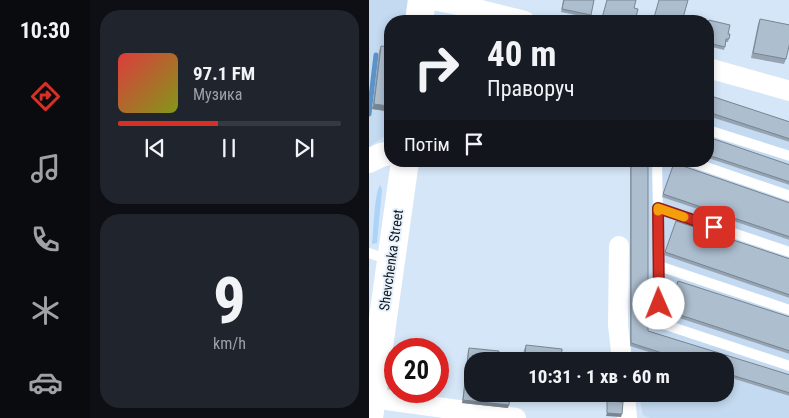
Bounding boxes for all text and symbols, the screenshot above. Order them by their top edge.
text: 10:30 [20,18,70,43]
text: 40 m [487,34,556,75]
icon: right [404,35,469,100]
text: 97.1 FM [193,62,255,85]
text: Праворуч [487,76,575,101]
icon: directions [28,79,63,114]
text: Музика [193,85,242,104]
icon: arrive [460,130,488,158]
text: Потім [404,133,450,156]
icon: previous [141,134,169,162]
icon: pause [215,134,243,162]
icon: next [290,134,318,162]
icon: music [28,151,63,186]
pin [693,206,735,248]
street label: Shevchenka Street [376,208,406,312]
icon: arrive [700,213,728,241]
icon: phone [28,222,63,257]
text: 9 [213,263,246,339]
position arrow [632,277,684,329]
icon: climate [28,293,63,328]
text: km/h [213,334,246,353]
speed limit sign: 20 [384,338,449,403]
icon: car [28,365,63,400]
text: 10:31 · 1 хв · 60 m [528,365,670,388]

